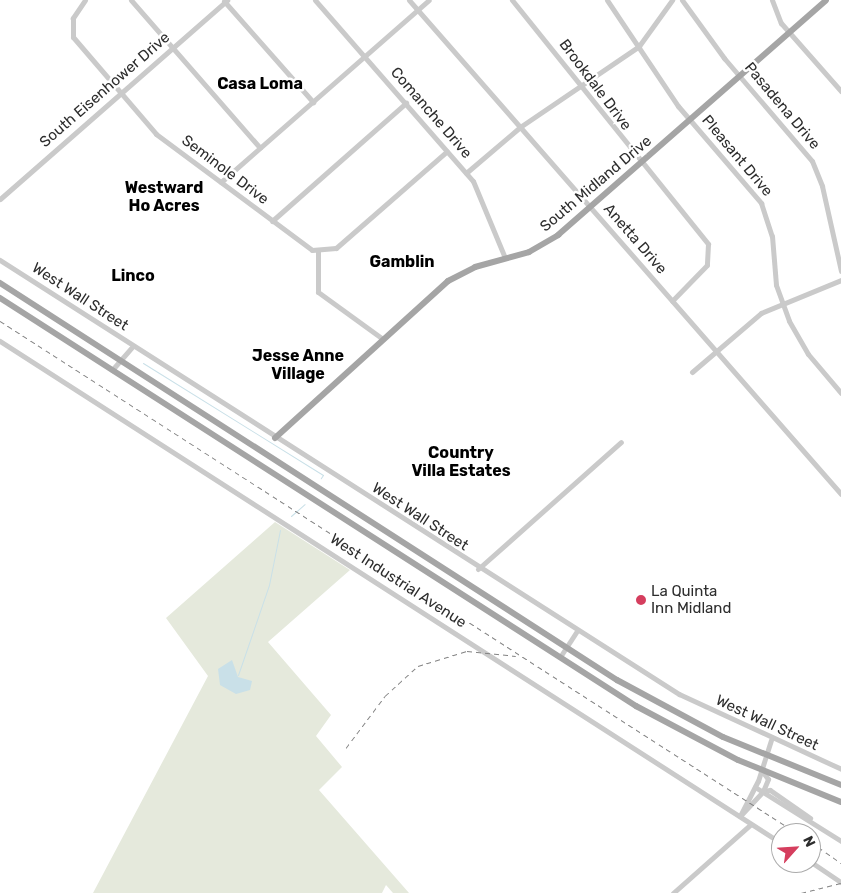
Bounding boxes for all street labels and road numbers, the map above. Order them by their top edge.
street label: South Eisenhower Drive [36,29,174,151]
street label: Brookdale Drive [555,36,635,134]
street label: Pasadena Drive [740,59,824,153]
street label: Comanche Drive [387,64,475,162]
street label: Pleasant Drive [698,112,776,200]
street label: Seminole Drive [178,131,272,209]
street label: South Midland Drive [537,132,655,236]
street label: Anetta Drive [600,200,670,278]
street label: West Wall Street [28,259,132,335]
street label: West Wall Street [368,479,472,555]
street label: West Industrial Avenue [326,530,470,632]
street label: West Wall Street [713,691,821,755]

